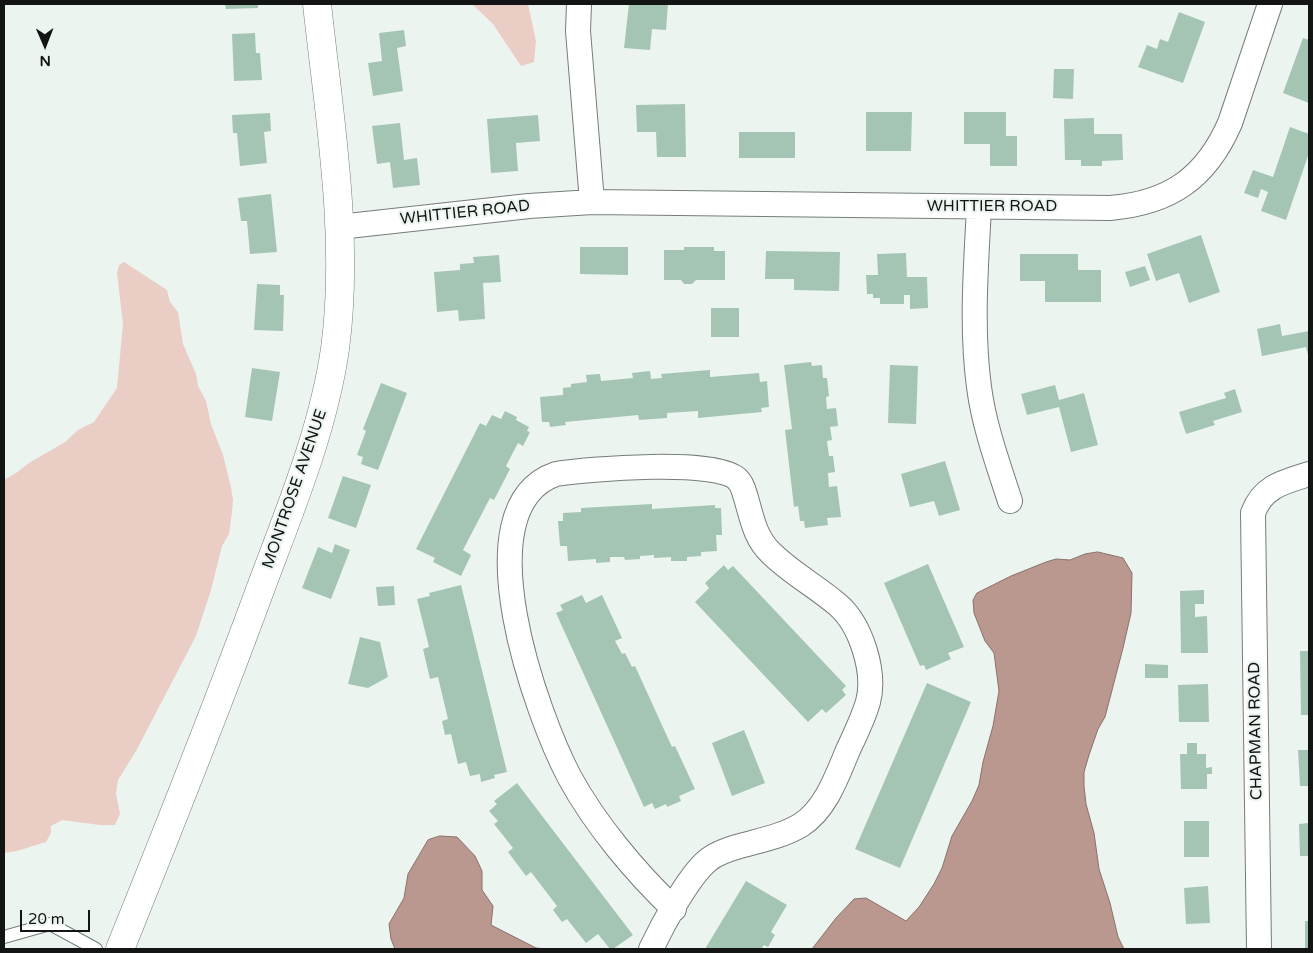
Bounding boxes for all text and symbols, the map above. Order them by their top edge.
north arrow [20,20,70,70]
text: N [39,52,51,69]
street label: WHITTIER ROAD [399,197,531,229]
street label: WHITTIER ROAD [927,197,1057,217]
street label: MONTROSE AVENUE [259,407,331,571]
street label: CHAPMAN ROAD [1245,662,1267,800]
scale bar [22,900,92,932]
text: 20 m [28,910,65,928]

